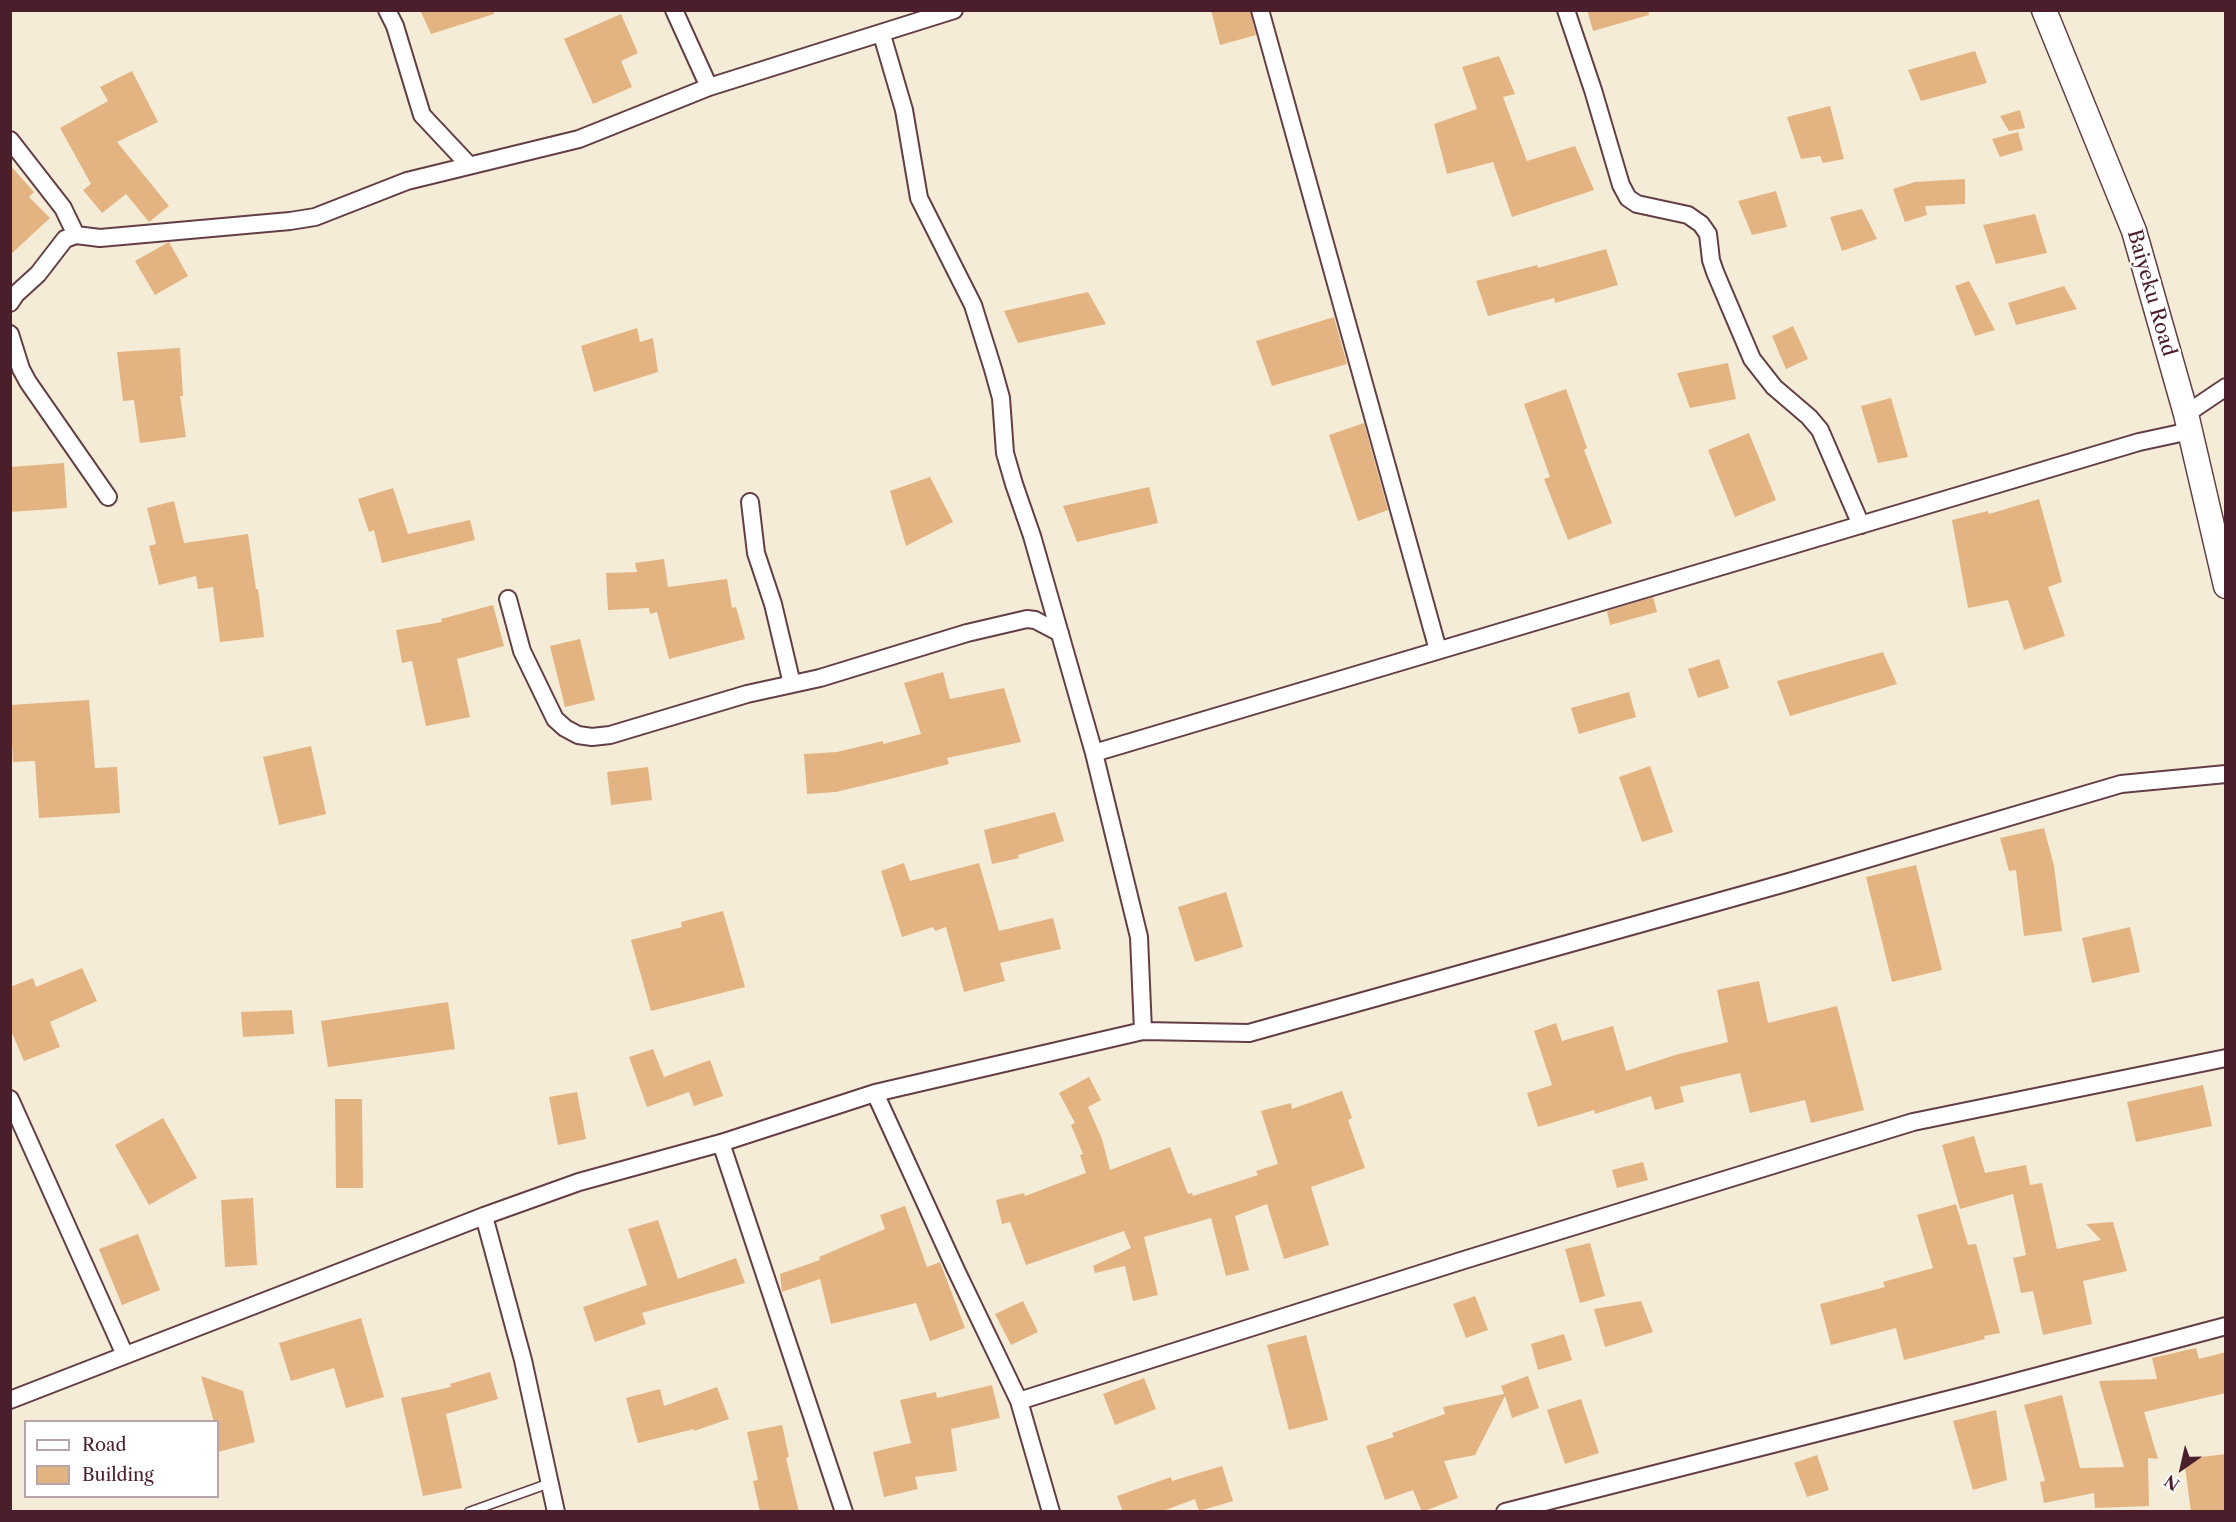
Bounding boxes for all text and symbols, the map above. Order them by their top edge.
street label: Baiyeku Road [2121,227,2181,359]
legend [24,1420,219,1498]
text: Road [82,1434,127,1456]
north arrow [2152,1438,2212,1498]
text: Building [82,1464,154,1486]
text: N [2161,1471,2183,1495]

